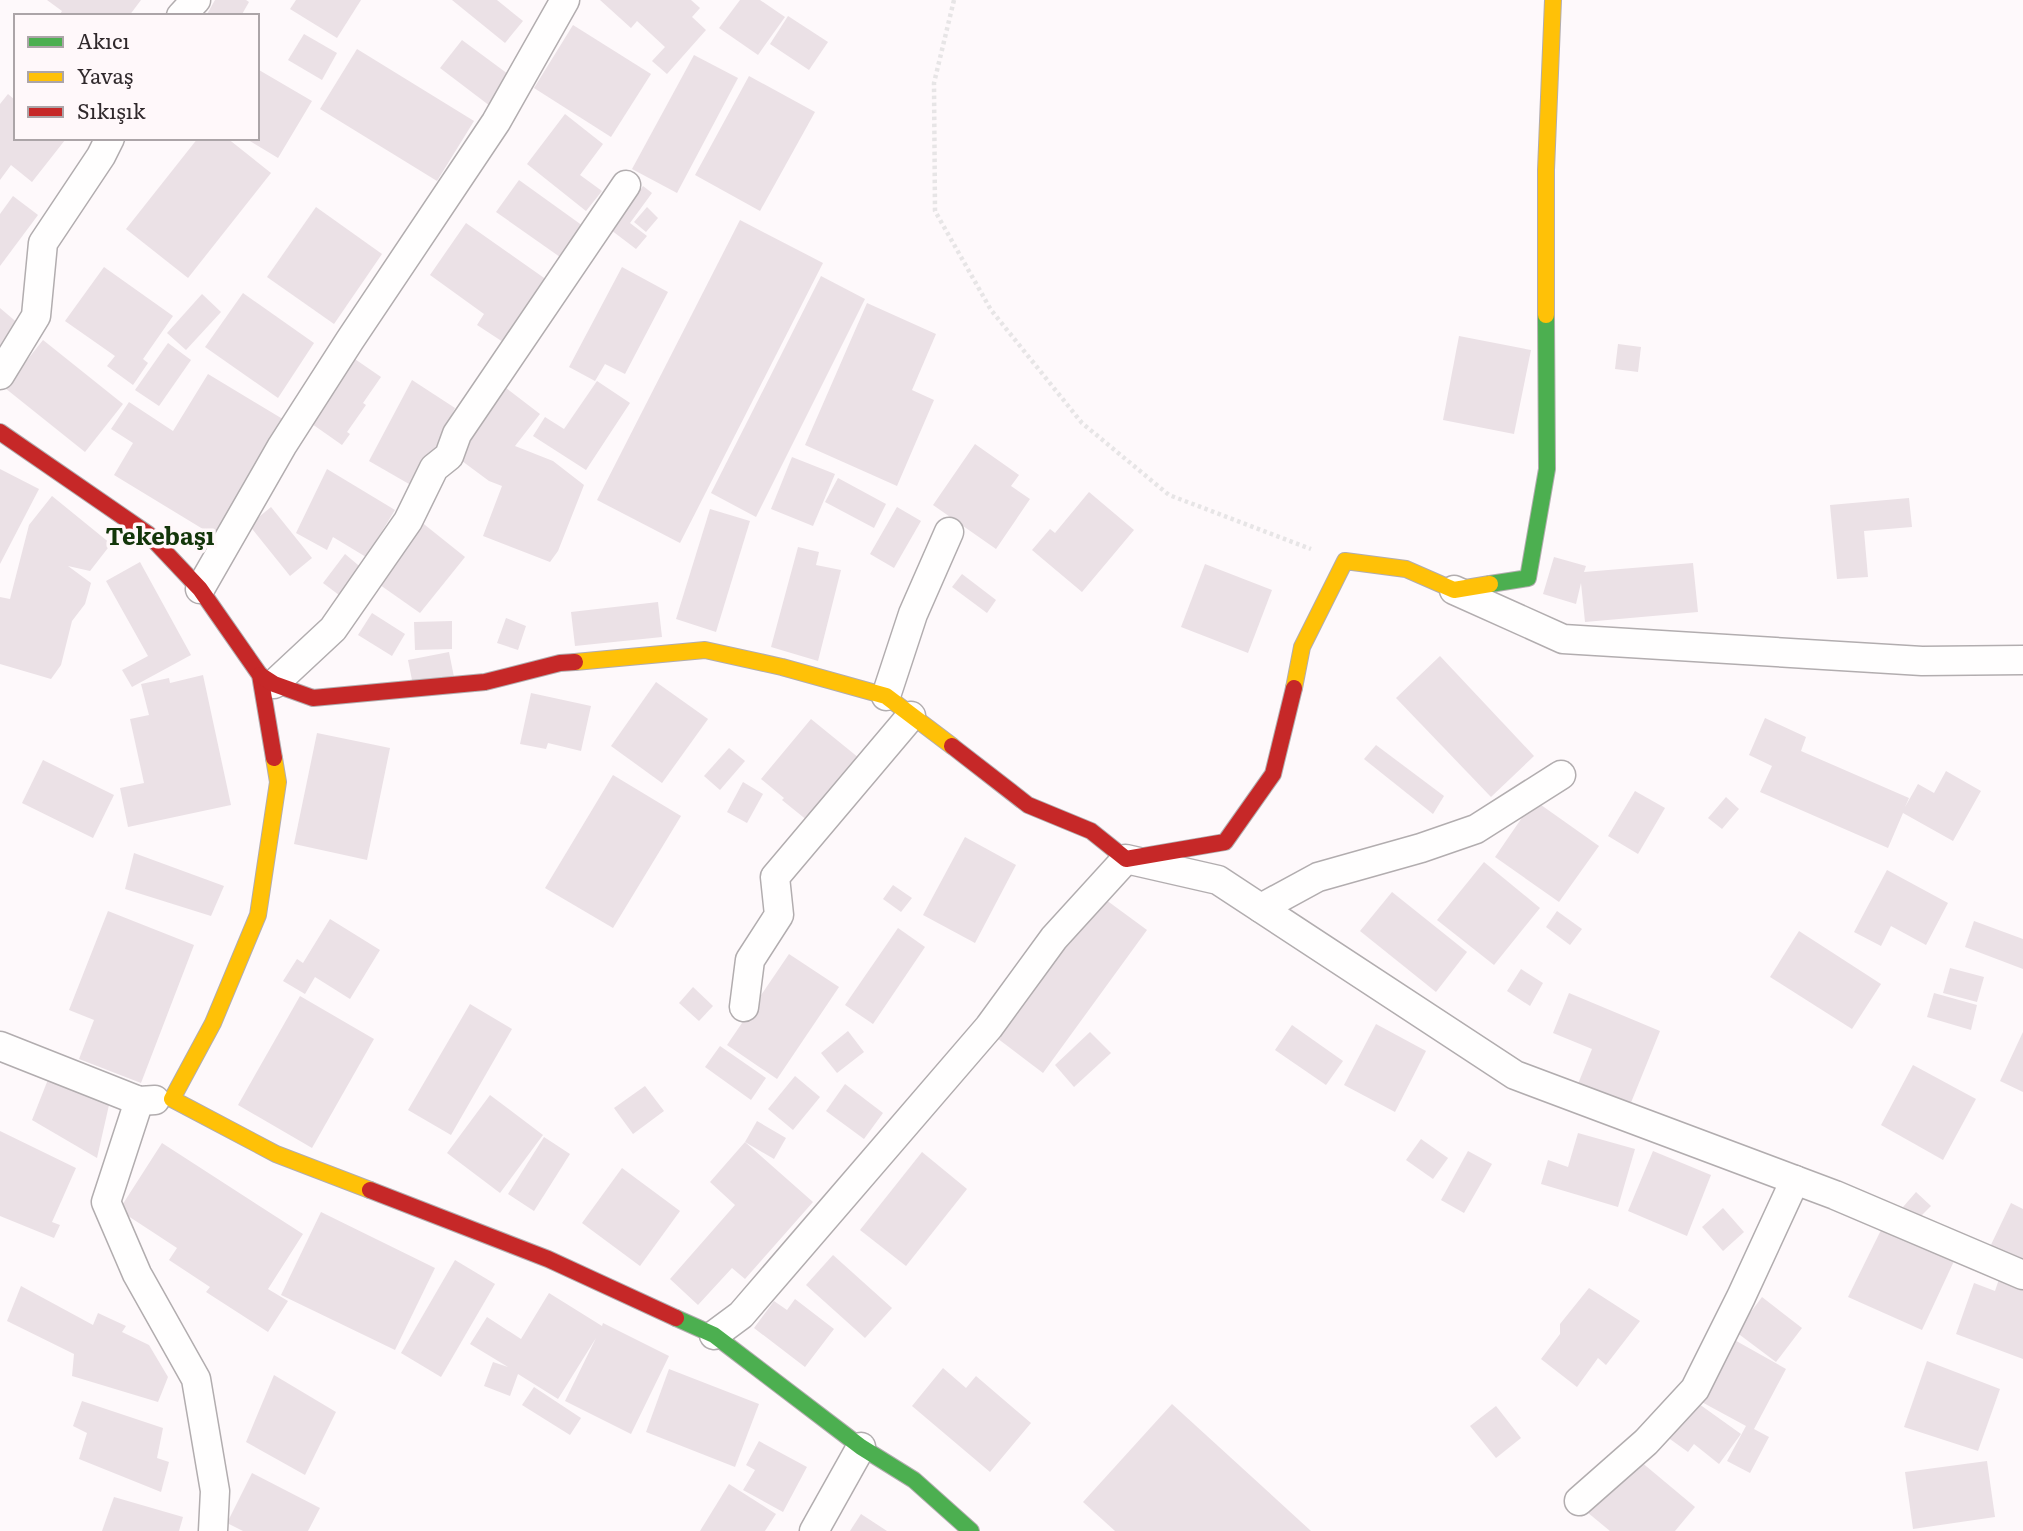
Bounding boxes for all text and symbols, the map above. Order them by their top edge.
legend [14,14,259,140]
text: Akıcı [77,24,130,55]
text: Yavaş [77,59,133,90]
text: Sıkışık [77,94,146,125]
district label: Tekebaşı [106,517,215,552]

